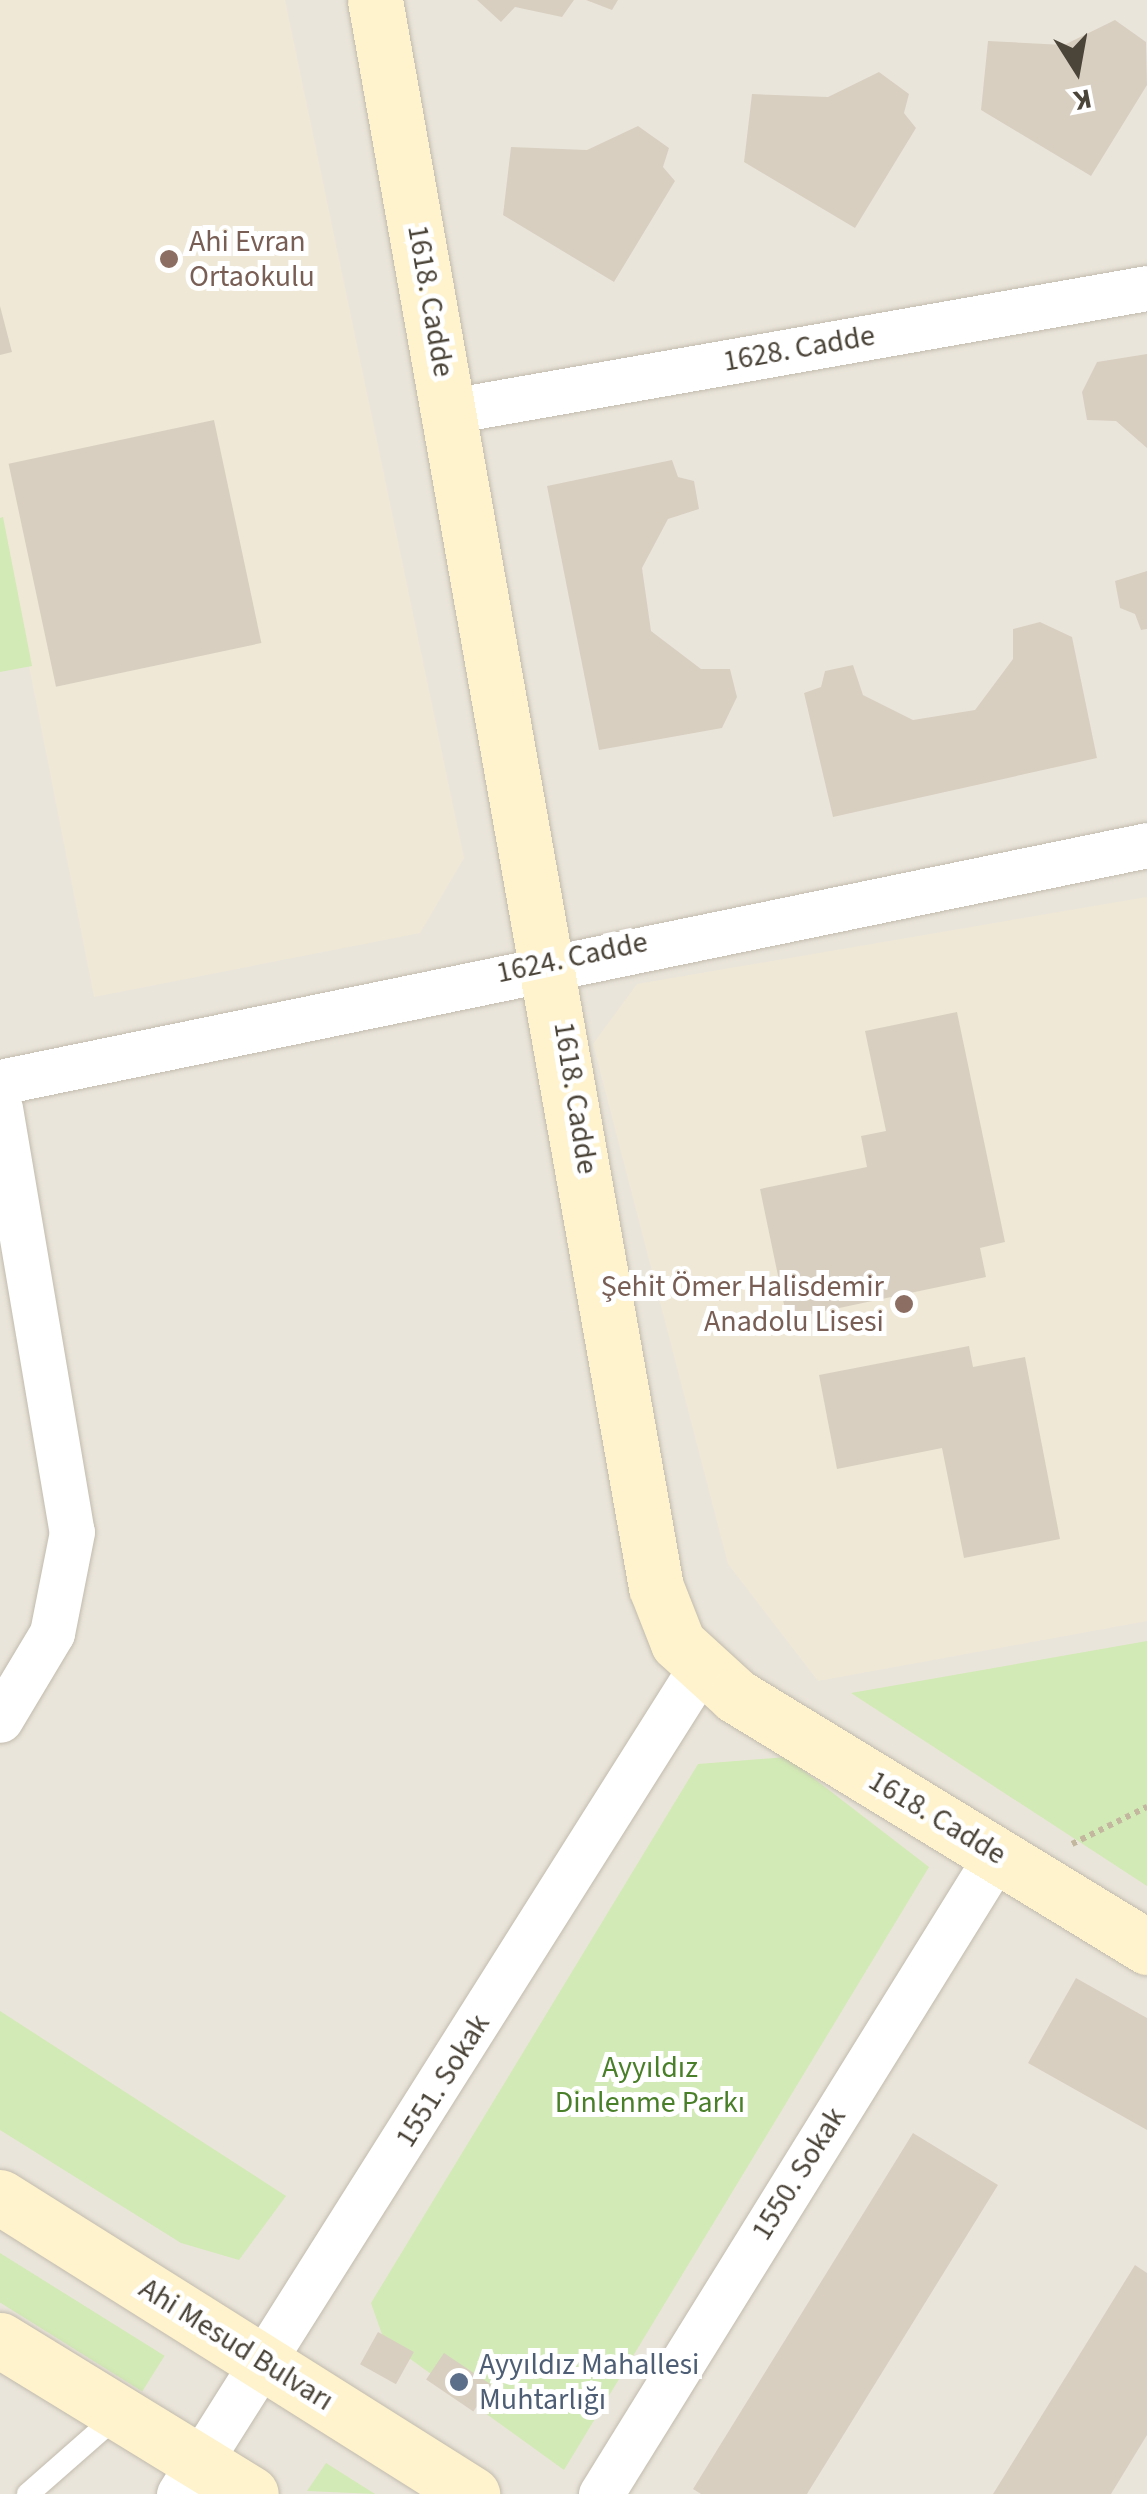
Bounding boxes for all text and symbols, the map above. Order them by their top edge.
north arrow [1027,20,1127,120]
text: K [1070,78,1095,121]
street label: 1618. Cadde [399,222,461,380]
place label: Ahi Evran Ortaokulu [189,224,315,294]
marker: Ahi Evran Ortaokulu [158,248,180,270]
street label: 1628. Cadde [720,318,878,380]
street label: 1624. Cadde [493,924,651,992]
street label: 1618. Cadde [545,1019,605,1177]
place label: Şehit Ömer Halisdemir Anadolu Lisesi [601,1269,884,1340]
marker: Şehit Ömer Halisdemir Anadolu Lisesi [893,1293,915,1315]
street label: 1618. Cadde [862,1763,1012,1873]
street label: 1551. Sokak [388,2008,498,2154]
park label: Ayyıldız Dinlenme Parkı [555,2050,745,2120]
street label: 1550. Sokak [744,2101,854,2247]
street label: Ahi Mesud Bulvarı [132,2271,340,2419]
place label: Ayyıldız Mahallesi Muhtarlığı [479,2347,699,2418]
marker: Ayyıldız Mahallesi Muhtarlığı [448,2371,470,2393]

